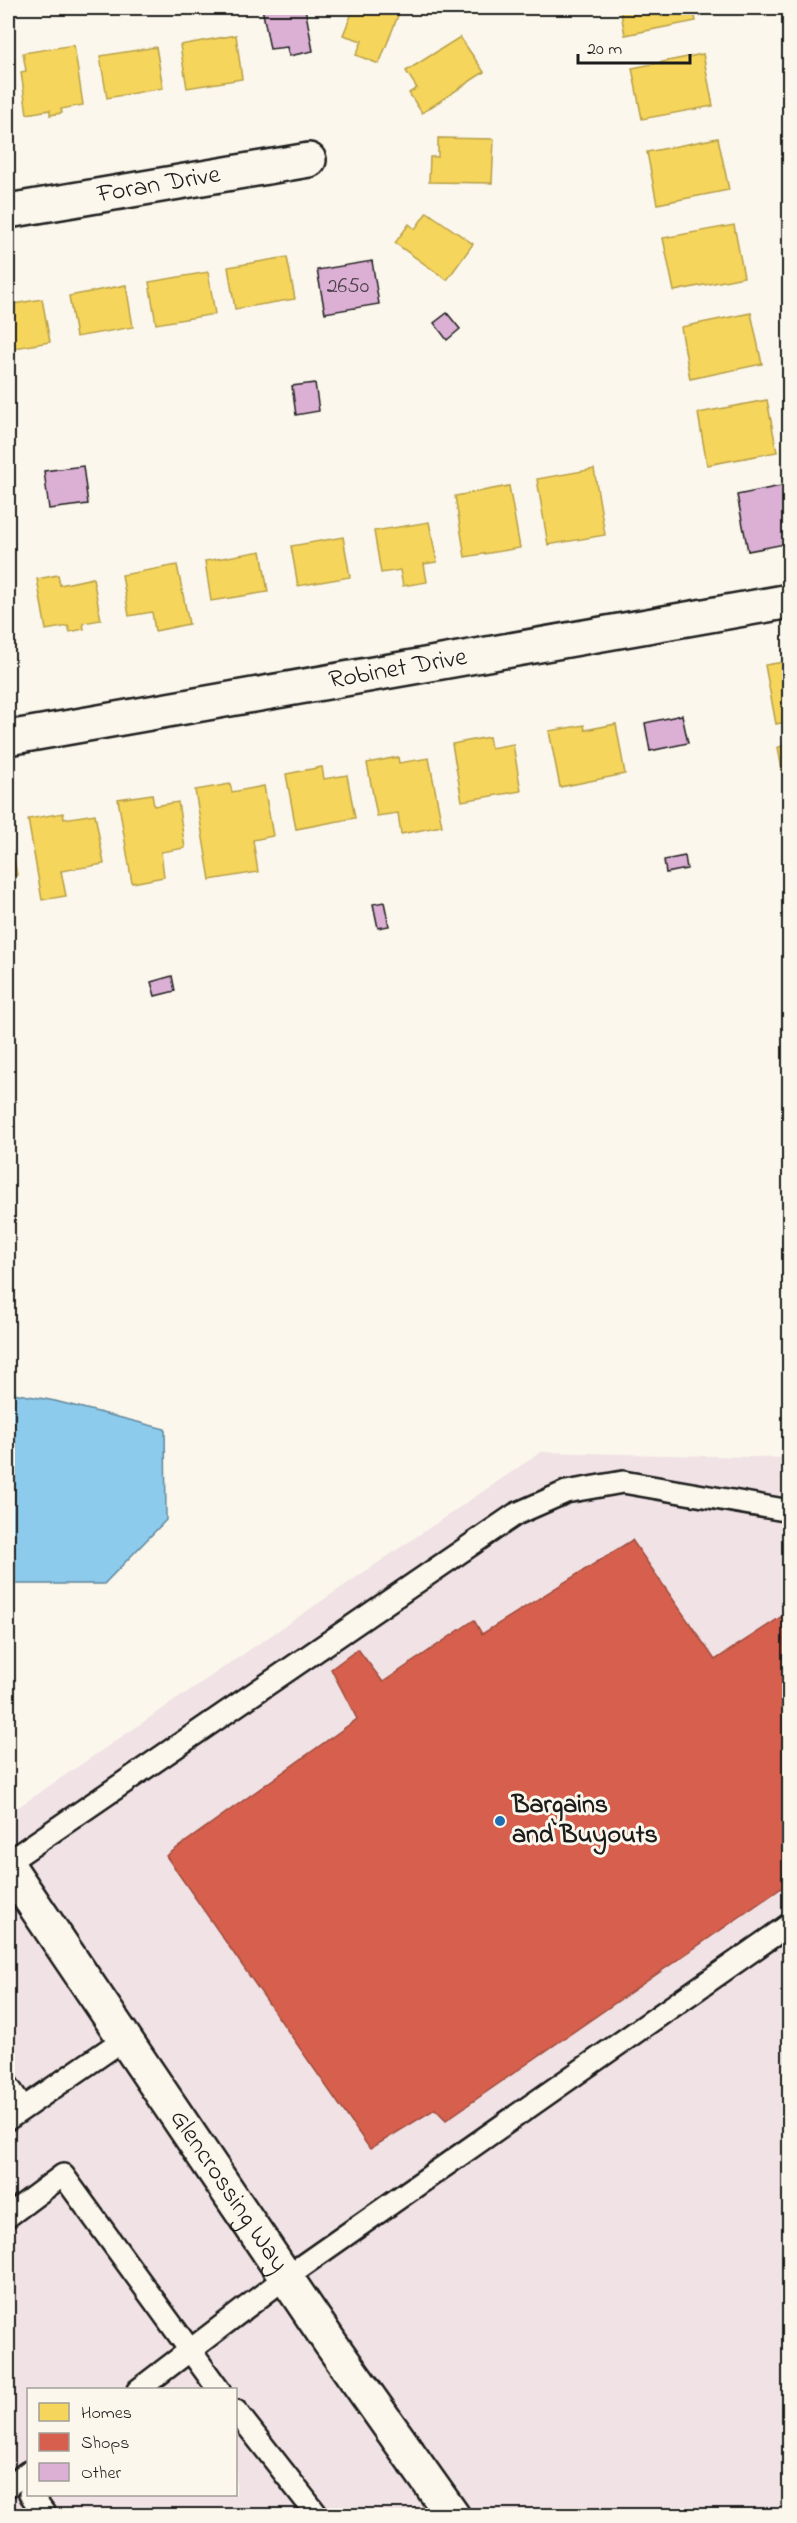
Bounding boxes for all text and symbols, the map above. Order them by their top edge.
scale bar [578,27,690,65]
text: 20 m [587,37,622,63]
street label: Foran Drive [94,156,223,215]
house number: 2650 [327,271,369,303]
street label: Robinet Drive [326,639,470,700]
place label: Bargains and Buyouts [511,1787,658,1855]
marker: Bargains and Buyouts [493,1814,507,1828]
street label: Glencrossing Way [159,2103,297,2281]
legend [27,2388,237,2496]
text: Homes [81,2401,132,2427]
text: Shops [81,2431,129,2457]
text: Other [81,2461,121,2487]

